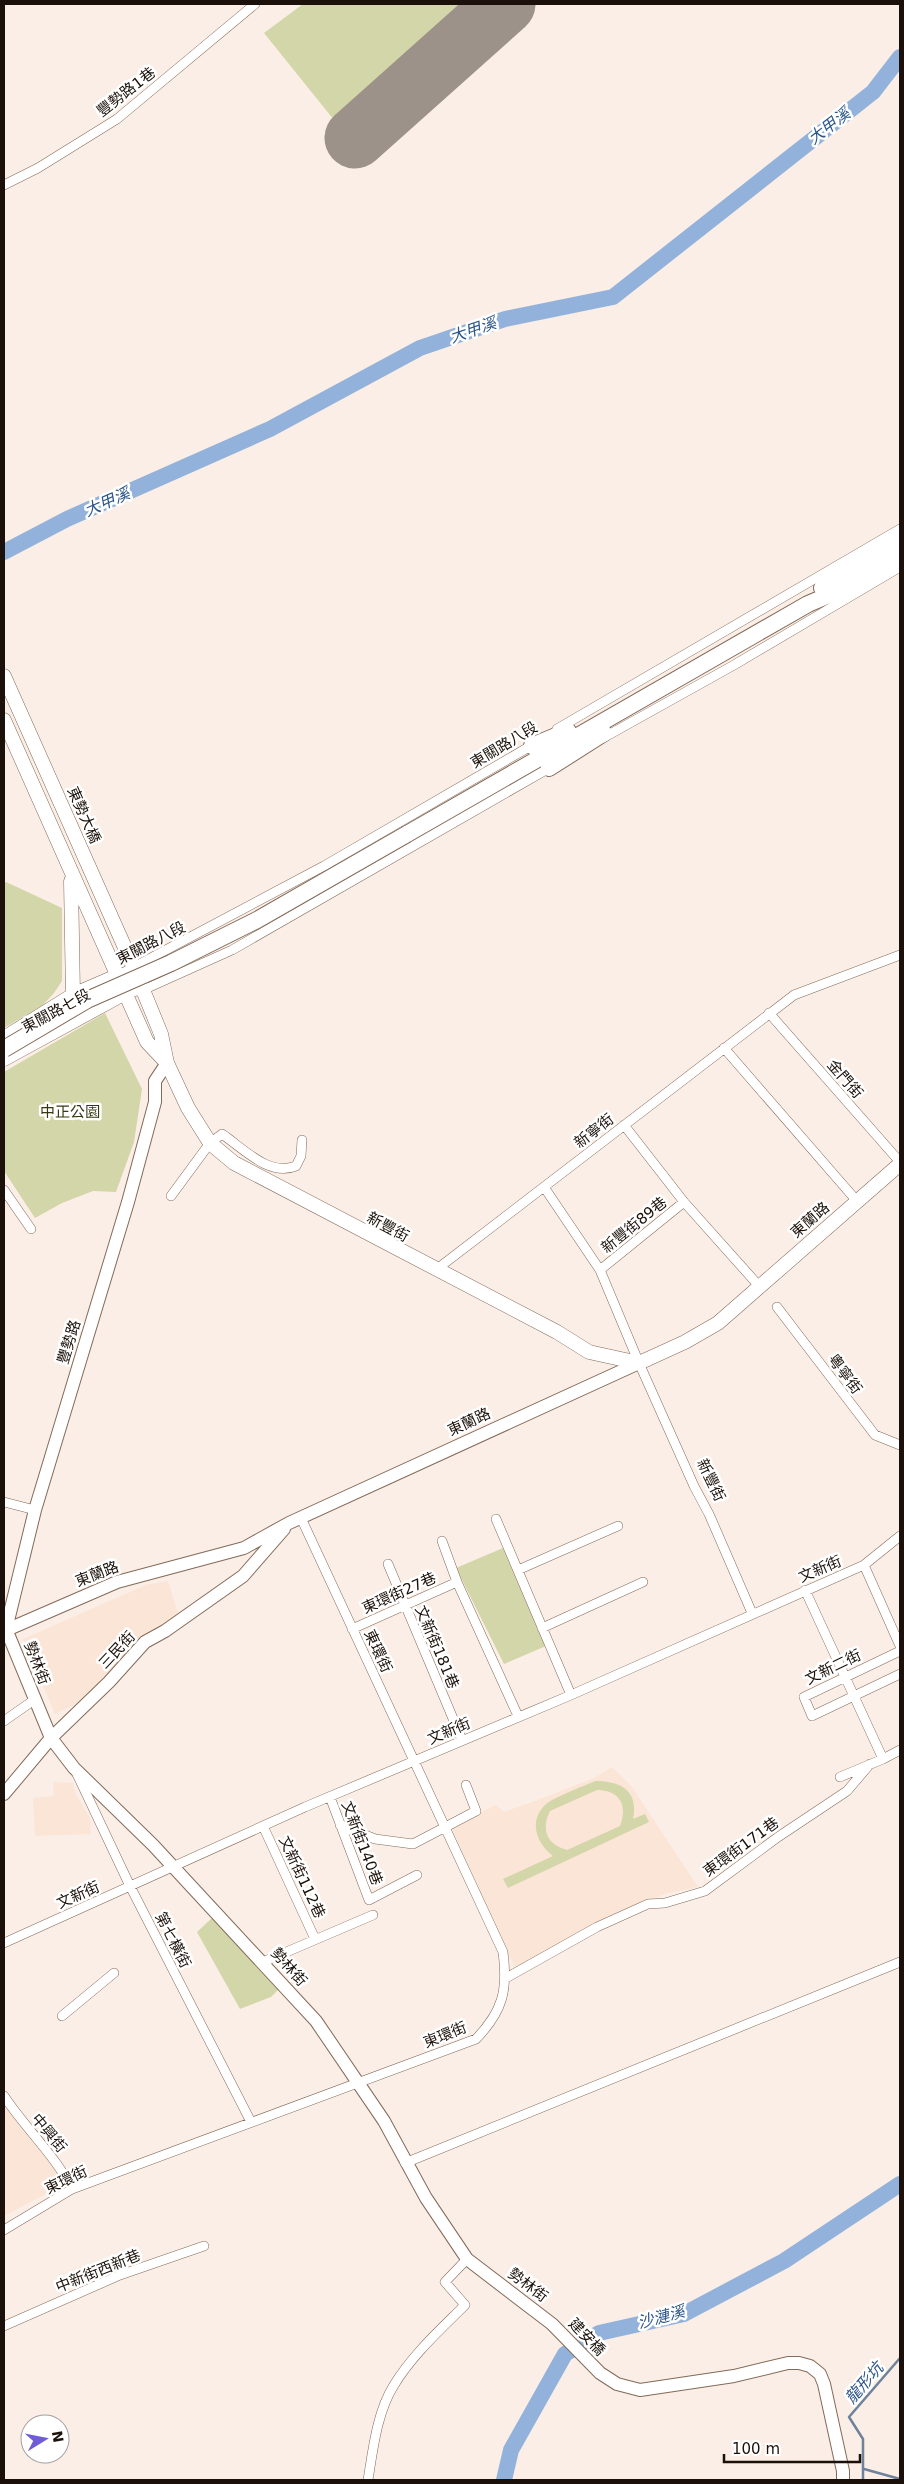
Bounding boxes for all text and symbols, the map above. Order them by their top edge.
street label: 豐勢路1巷 [93,63,159,121]
water label: 大甲溪 [804,103,855,148]
water label: 大甲溪 [447,313,501,347]
water label: 大甲溪 [81,483,135,520]
street label: 東關路八段 [467,718,541,772]
street label: 東勢大橋 [64,784,104,846]
street label: 東關路八段 [113,918,189,968]
street label: 東關路七段 [19,985,93,1037]
street label: 金門街 [823,1056,867,1102]
park label: 中正公園 [40,1103,100,1121]
street label: 新寧街 [571,1110,617,1152]
street label: 新豐街89巷 [598,1193,670,1257]
street label: 東蘭路 [787,1198,833,1242]
street label: 新豐街 [364,1208,412,1246]
street label: 豐勢路 [54,1318,84,1366]
street label: 粵寧街 [824,1351,866,1397]
street label: 東蘭路 [445,1404,493,1440]
street label: 新豐街 [693,1456,729,1504]
street label: 文新街 [796,1552,844,1586]
street label: 東蘭路 [73,1558,121,1590]
street label: 東環街27巷 [359,1569,439,1617]
street label: 文新街181巷 [411,1603,463,1691]
street label: 三民街 [95,1627,139,1673]
street label: 東環街 [360,1627,396,1675]
street label: 勢林街 [21,1639,53,1687]
street label: 文新二街 [802,1646,864,1688]
street label: 文新街 [425,1714,473,1748]
street label: 文新街140巷 [338,1798,386,1888]
street label: 東環街171巷 [700,1814,782,1880]
street label: 文新街112巷 [275,1833,329,1921]
street label: 文新街 [54,1878,102,1912]
street label: 第七橫街 [151,1909,195,1971]
street label: 勢林街 [267,1944,311,1990]
street label: 東環街 [421,2018,469,2052]
street label: 中興街 [28,2110,70,2156]
street label: 東環街 [42,2162,90,2198]
street label: 中新街西新巷 [53,2246,143,2296]
street label: 勢林街 [505,2264,551,2306]
water label: 沙漣溪 [635,2301,689,2332]
street label: 建安橋 [565,2315,609,2359]
water label: 龍形坑 [841,2357,888,2407]
north arrow [20,2414,70,2464]
text: N [49,2430,67,2444]
scale bar [724,2432,860,2464]
text: 100 m [732,2440,780,2458]

